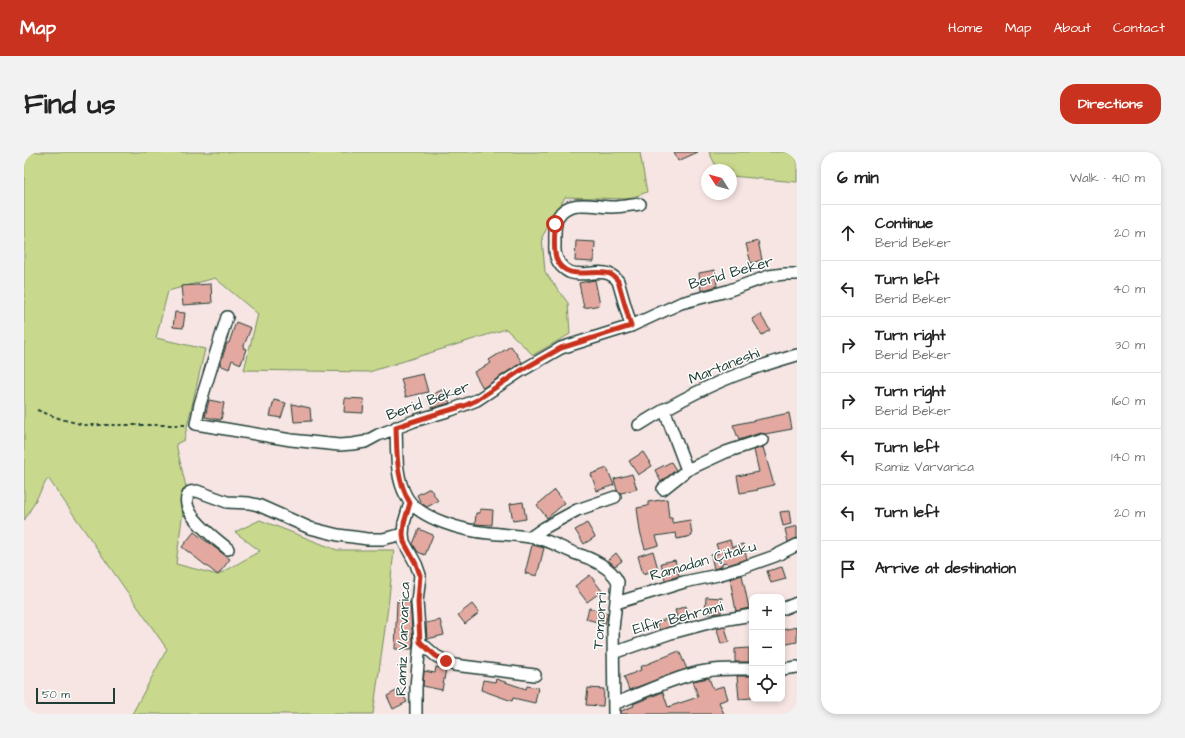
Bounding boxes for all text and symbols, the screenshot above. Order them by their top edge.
text: Map [20,15,56,42]
text: Home [948,18,983,38]
text: Map [1005,18,1031,38]
text: About [1053,18,1091,38]
text: Contact [1113,18,1165,38]
button: Directions [1060,84,1161,124]
text: Find us [24,85,115,124]
north arrow [701,164,737,200]
text: 6 min [837,166,879,190]
text: Walk · 410 m [1070,169,1145,187]
text: Continue [875,213,933,234]
route start [546,215,564,233]
icon: ahead [837,222,859,244]
text: 20 m [1114,224,1145,242]
text: Berid Beker [875,234,951,252]
street label: Berid Beker [686,251,776,295]
text: Turn left [875,269,939,290]
icon: left [837,278,859,300]
text: 40 m [1113,280,1145,298]
text: Berid Beker [875,290,951,308]
text: Turn right [875,325,946,346]
icon: right [837,334,859,356]
text: 30 m [1115,336,1145,354]
street label: Martaneshi [685,342,763,390]
text: Berid Beker [875,346,951,364]
street label: Berid Beker [383,376,473,426]
text: Turn right [875,381,946,402]
icon: right [837,390,859,412]
text: 160 m [1112,392,1145,410]
text: Berid Beker [875,402,951,420]
text: Turn left [875,437,939,458]
icon: left [837,446,859,468]
text: 140 m [1111,448,1145,466]
text: Ramiz Varvarica [875,458,974,476]
icon: left [837,502,859,524]
text: Turn left [875,502,939,523]
text: 20 m [1114,504,1145,522]
street label: Ramadan Çitaku [647,536,759,586]
icon: arrive [837,558,859,580]
text: Arrive at destination [875,558,1016,579]
street label: Ramiz Varvarica [391,581,415,696]
street label: Tomorri [588,591,613,650]
map controls [749,594,785,702]
button: + [749,594,785,630]
street label: Elfir Behrami [630,596,726,640]
button: − [749,630,785,666]
route end [437,652,455,670]
button: locate [749,666,785,702]
scale bar [36,686,115,705]
text: 50 m [42,687,70,702]

